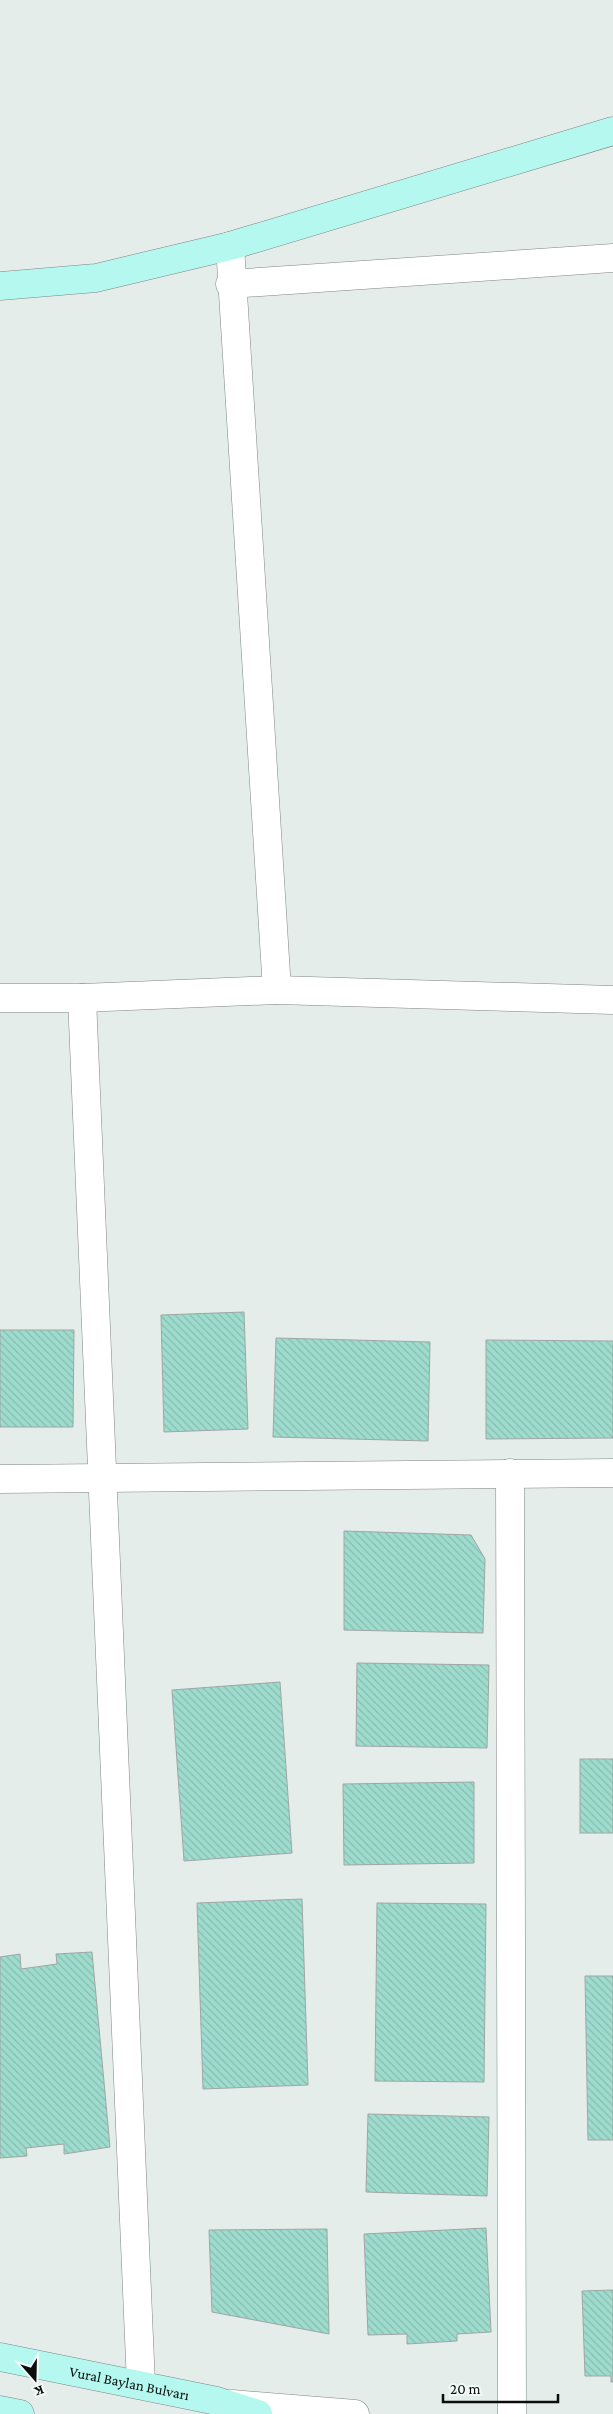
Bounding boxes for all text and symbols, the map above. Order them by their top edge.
north arrow [10,2354,60,2404]
street label: Vural Baylan Bulvarı [68,2363,191,2403]
scale bar [443,2372,558,2404]
text: 20 m [450,2381,481,2397]
text: K [32,2382,46,2401]

